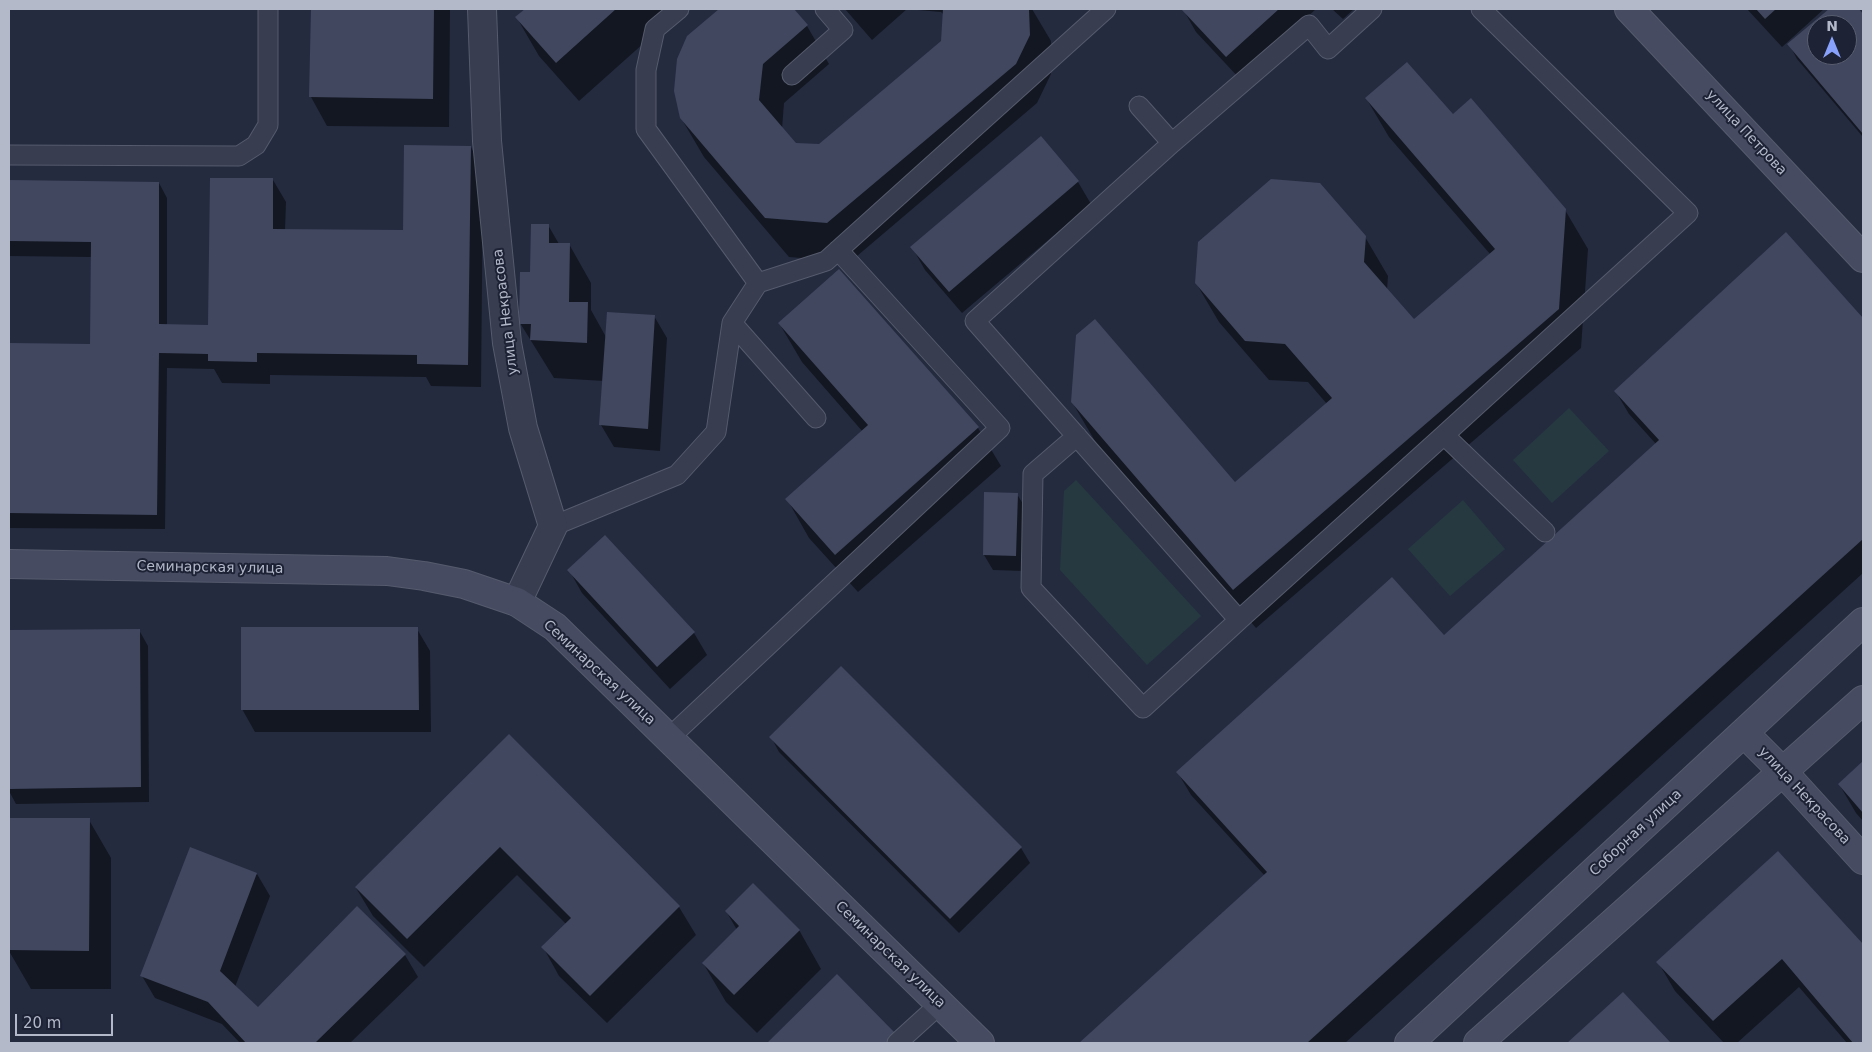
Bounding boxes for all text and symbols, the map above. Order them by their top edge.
north arrow [1807,15,1857,65]
text: N [1826,18,1838,34]
street label: улица Петрова [1702,87,1790,179]
street label: улица Некрасова [490,248,522,376]
street label: Семинарская улица [137,558,283,578]
street label: Семинарская улица [540,617,658,729]
street label: улица Некрасова [1755,744,1853,848]
street label: Соборная улица [1587,786,1685,880]
street label: Семинарская улица [831,898,949,1012]
scale bar [18,1004,115,1036]
text: 20 m [23,1014,61,1032]

